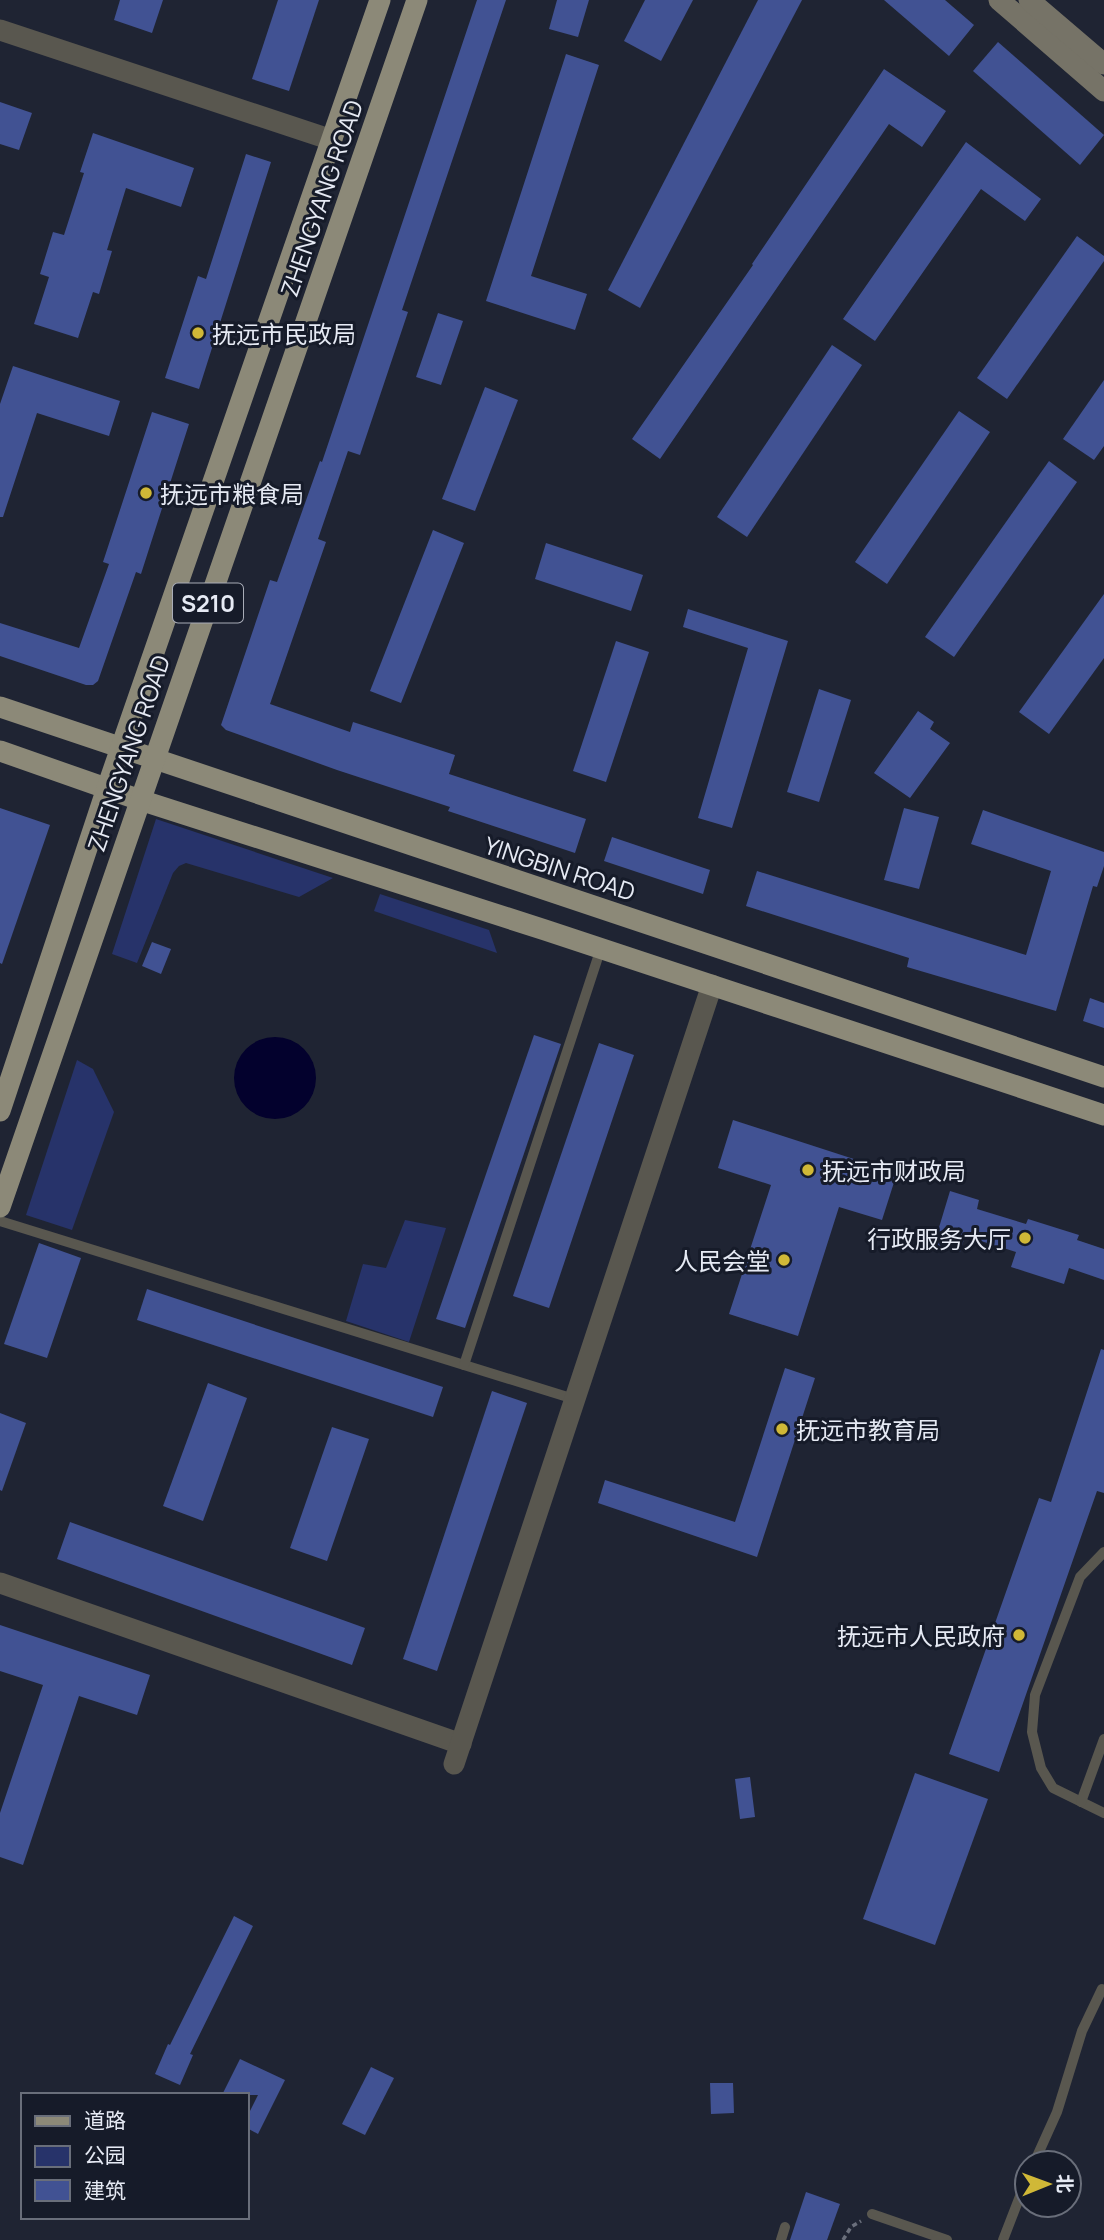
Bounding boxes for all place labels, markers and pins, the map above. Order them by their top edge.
place label: 抚远市民政局 [212,317,356,350]
marker: 抚远市民政局 [190,325,206,341]
place label: 抚远市粮食局 [160,477,304,510]
marker: 抚远市粮食局 [138,485,154,501]
place label: 抚远市财政局 [822,1154,966,1187]
marker: 抚远市财政局 [800,1162,816,1178]
place label: 行政服务大厅 [867,1222,1011,1255]
marker: 行政服务大厅 [1017,1230,1033,1246]
place label: 人民会堂 [674,1244,770,1277]
marker: 人民会堂 [776,1252,792,1268]
place label: 抚远市教育局 [796,1413,940,1446]
marker: 抚远市教育局 [774,1421,790,1437]
place label: 抚远市人民政府 [837,1619,1005,1652]
marker: 抚远市人民政府 [1011,1627,1027,1643]

